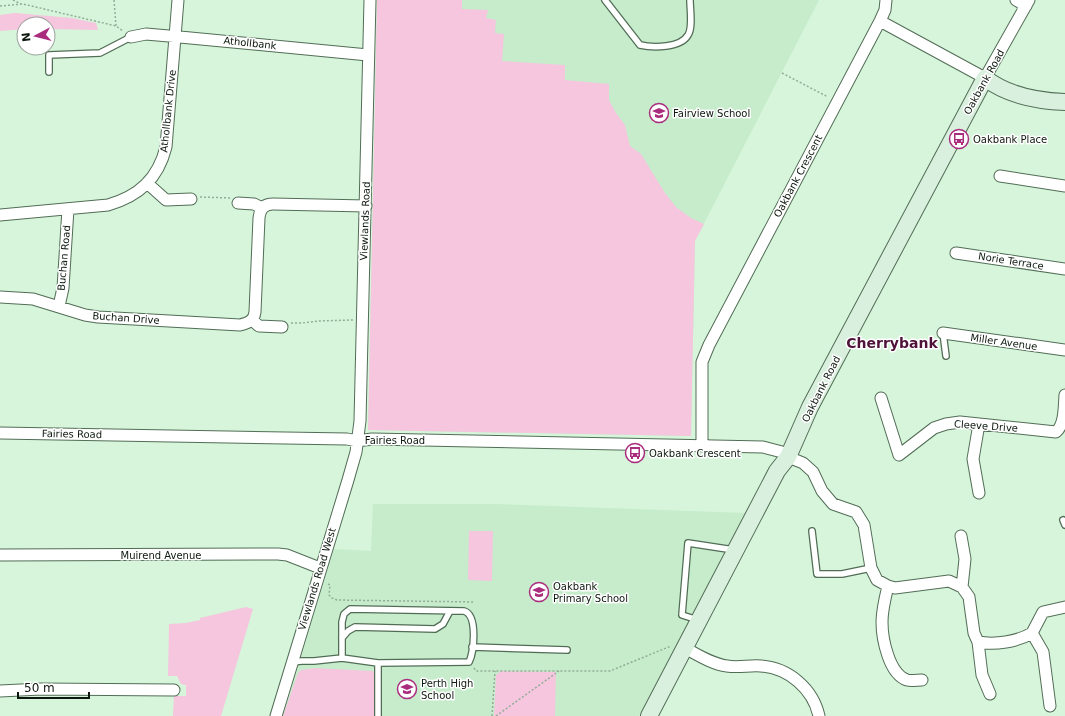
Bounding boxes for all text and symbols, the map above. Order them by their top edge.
north arrow [16,16,56,56]
text: N [20,32,34,43]
street label: Athollbank [223,35,277,51]
street label: Oakbank Road [962,48,1006,116]
street label: Athollbank Drive [158,69,178,153]
school or university icon: Fairview School [648,102,670,124]
place label: Fairview School [673,108,750,119]
bus stop icon: Oakbank Place [948,128,970,150]
street label: Oakbank Crescent [772,133,824,219]
place label: Oakbank Place [973,134,1047,145]
street label: Viewlands Road [358,181,372,261]
street label: Buchan Road [56,225,72,291]
street label: Norie Terrace [977,250,1045,272]
street label: Buchan Drive [92,310,160,326]
street label: Miller Avenue [970,332,1038,352]
district label: Cherrybank [846,335,938,351]
street label: Oakbank Road [800,354,842,424]
street label: Cleeve Drive [954,418,1018,434]
street label: Fairies Road [42,428,102,440]
street label: Fairies Road [365,435,425,446]
bus stop icon: Oakbank Crescent [624,442,646,464]
place label: Oakbank Crescent [649,448,741,459]
street label: Viewlands Road West [296,526,338,632]
street label: Muirend Avenue [121,550,201,561]
school or university icon: Oakbank Primary School [528,581,550,603]
place label: Oakbank Primary School [553,581,628,604]
scale bar [18,674,89,700]
school or university icon: Perth High School [396,678,418,700]
place label: Perth High School [421,678,473,701]
text: 50 m [24,681,55,695]

